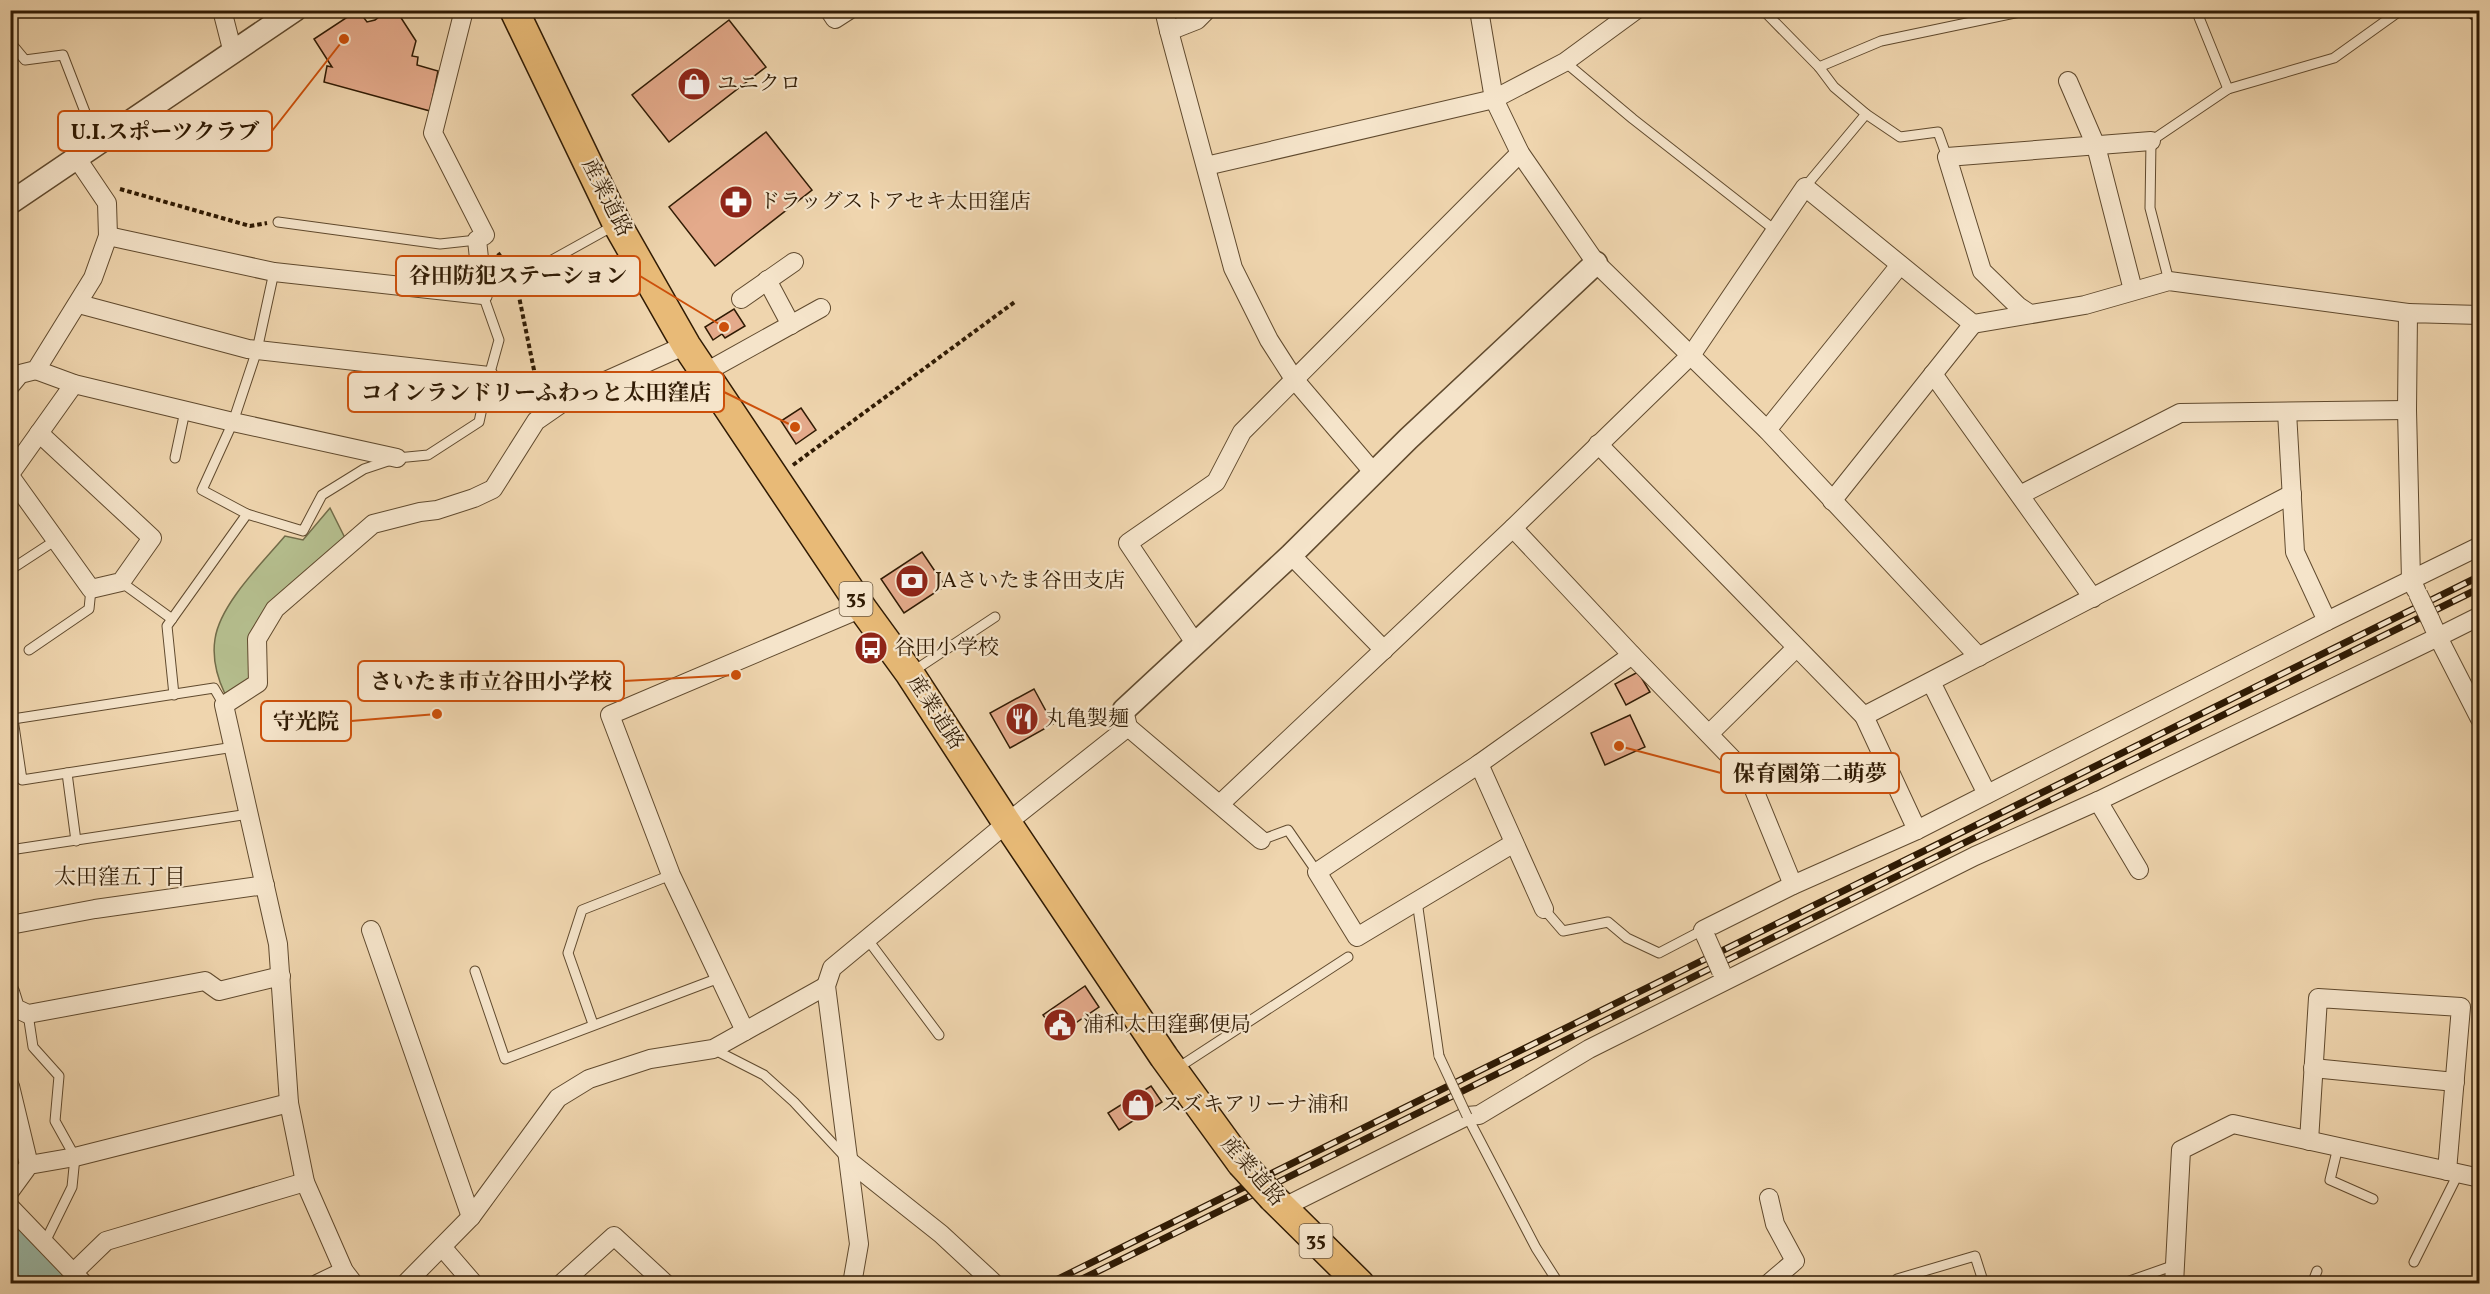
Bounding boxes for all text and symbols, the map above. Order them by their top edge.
shop icon: ユニクロ [676,66,712,102]
place label: ユニクロ [717,70,801,99]
callout: U.I.スポーツクラブ [58,111,272,151]
text: U.I.スポーツクラブ [71,118,259,149]
street label: 産業道路 [574,154,638,242]
pharmacy icon: ドラッグストアセキ太田窪店 [718,184,754,220]
place label: ドラッグストアセキ太田窪店 [759,188,1031,217]
callout: 谷田防犯ステーション [396,256,640,296]
text: 谷田防犯ステーション [409,262,627,293]
callout: コインランドリーふわっと太田窪店 [348,372,724,412]
text: コインランドリーふわっと太田窪店 [361,379,711,410]
bank icon: JAさいたま谷田支店 [894,563,930,599]
place label: JAさいたま谷田支店 [935,567,1125,596]
road number: 35 [840,582,872,616]
bus stop icon: 谷田小学校 [853,630,889,666]
place label: 谷田小学校 [894,634,999,663]
callout: さいたま市立谷田小学校 [358,661,624,701]
text: さいたま市立谷田小学校 [370,668,612,699]
street label: 産業道路 [900,670,970,756]
callout: 守光院 [261,701,351,741]
restaurant icon: 丸亀製麺 [1004,701,1040,737]
place label: 丸亀製麺 [1045,705,1129,734]
text: 守光院 [273,708,339,739]
callout: 保育園第二萌夢 [1721,753,1899,793]
text: 保育園第二萌夢 [1733,760,1887,791]
district label: 太田窪五丁目 [54,863,186,894]
public building icon: 浦和太田窪郵便局 [1042,1007,1078,1043]
place label: 浦和太田窪郵便局 [1083,1011,1251,1040]
shop icon: スズキアリーナ浦和 [1120,1087,1156,1123]
place label: スズキアリーナ浦和 [1161,1091,1349,1120]
street label: 産業道路 [1214,1131,1290,1213]
road number: 35 [1300,1224,1332,1258]

